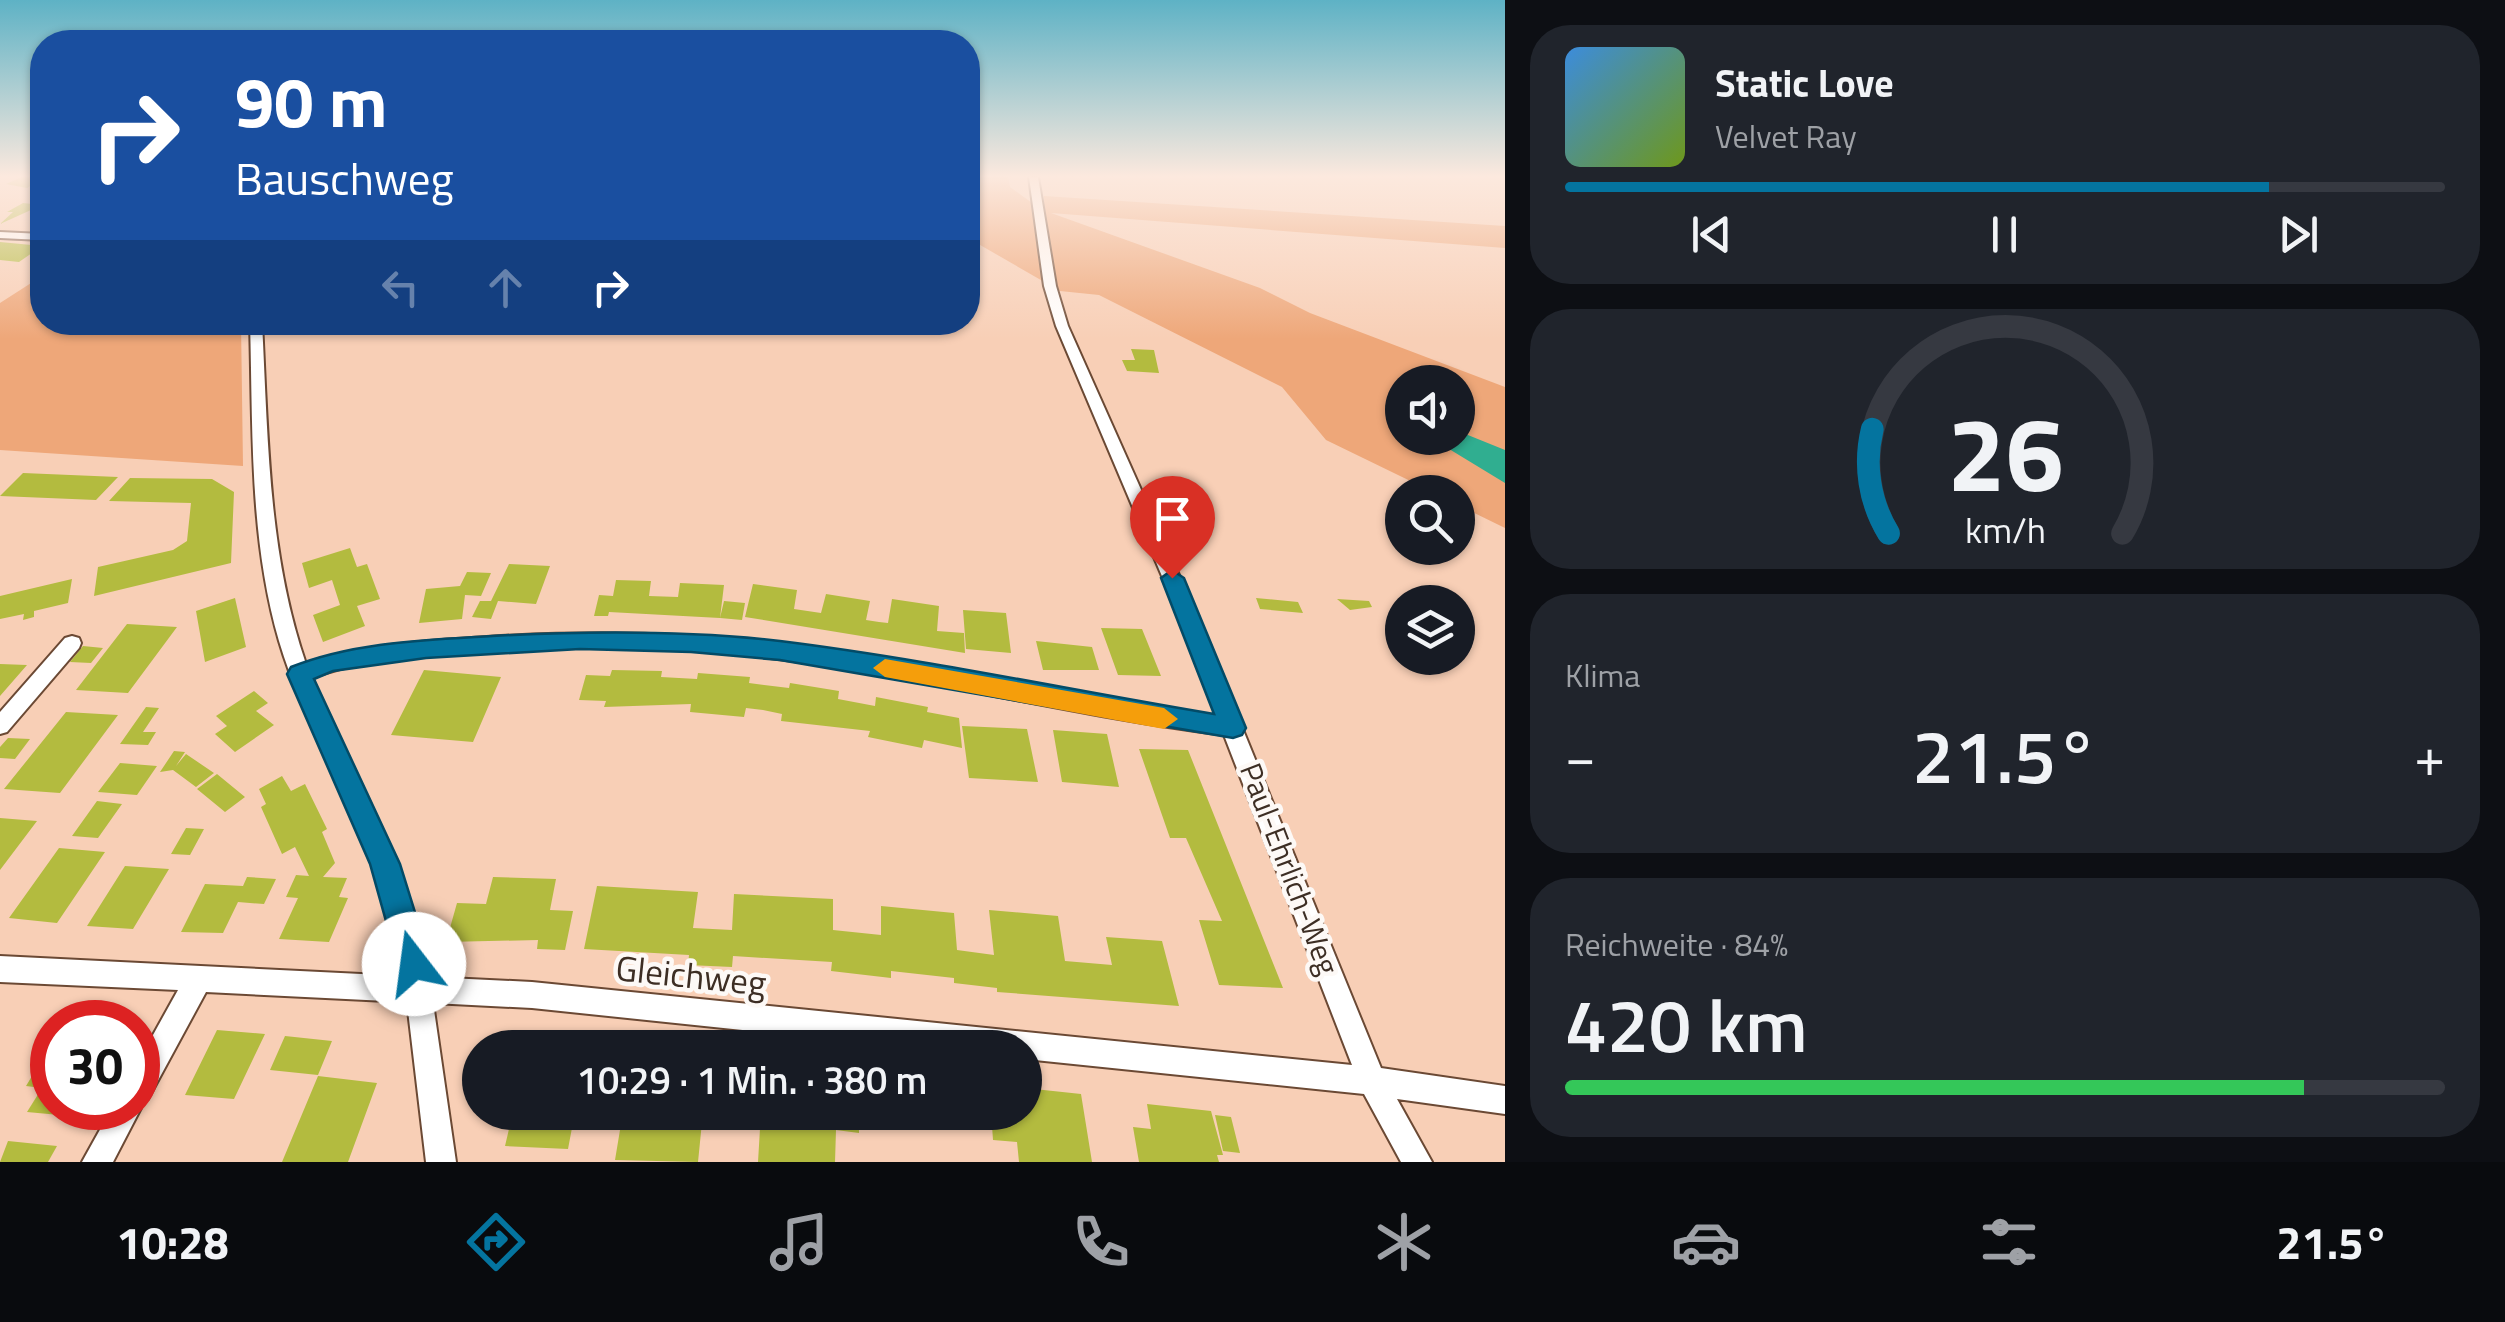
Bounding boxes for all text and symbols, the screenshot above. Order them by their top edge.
text: 90 m [235,48,388,154]
text: Static Love [1715,54,1894,112]
icon: right [70,70,200,200]
text: Velvet Ray [1715,112,1857,160]
text: Bauschweg [235,144,454,212]
icon: previous [1684,207,1739,262]
icon: pause [1977,207,2032,262]
icon: next [2271,207,2326,262]
icon: left [373,260,428,315]
icon: ahead [478,260,533,315]
icon: right [583,260,638,315]
map controls [1385,365,1475,675]
button: sound [1385,365,1475,455]
text: 26 [1947,373,2063,531]
button: search [1385,475,1475,565]
pin [1130,476,1215,579]
icon: arrive [1145,491,1200,546]
text: km/h [1965,502,2045,557]
button: layers [1385,585,1475,675]
text: Klima [1565,651,1640,699]
text: 21.5° [1912,698,2098,812]
text: − [1565,714,1596,797]
text: + [2414,714,2445,797]
street label: Paul-Ehrlich-Weg [1228,756,1351,981]
position arrow [362,912,466,1016]
text: Reichweite · 84% [1565,920,1788,968]
street label: Gleichweg [613,940,769,1010]
text: 420 km [1565,967,1808,1081]
speed limit sign: 30 [30,1000,160,1130]
text: 10:29 · 1 Min. · 380 m [577,1051,927,1109]
icon: directions [461,1207,531,1277]
icon: music [764,1207,834,1277]
icon: phone [1066,1207,1136,1277]
icon: climate [1369,1207,1439,1277]
icon: car [1671,1207,1741,1277]
icon: filters [1974,1207,2044,1277]
text: 10:28 [116,1208,229,1276]
text: 21.5° [2276,1208,2389,1276]

